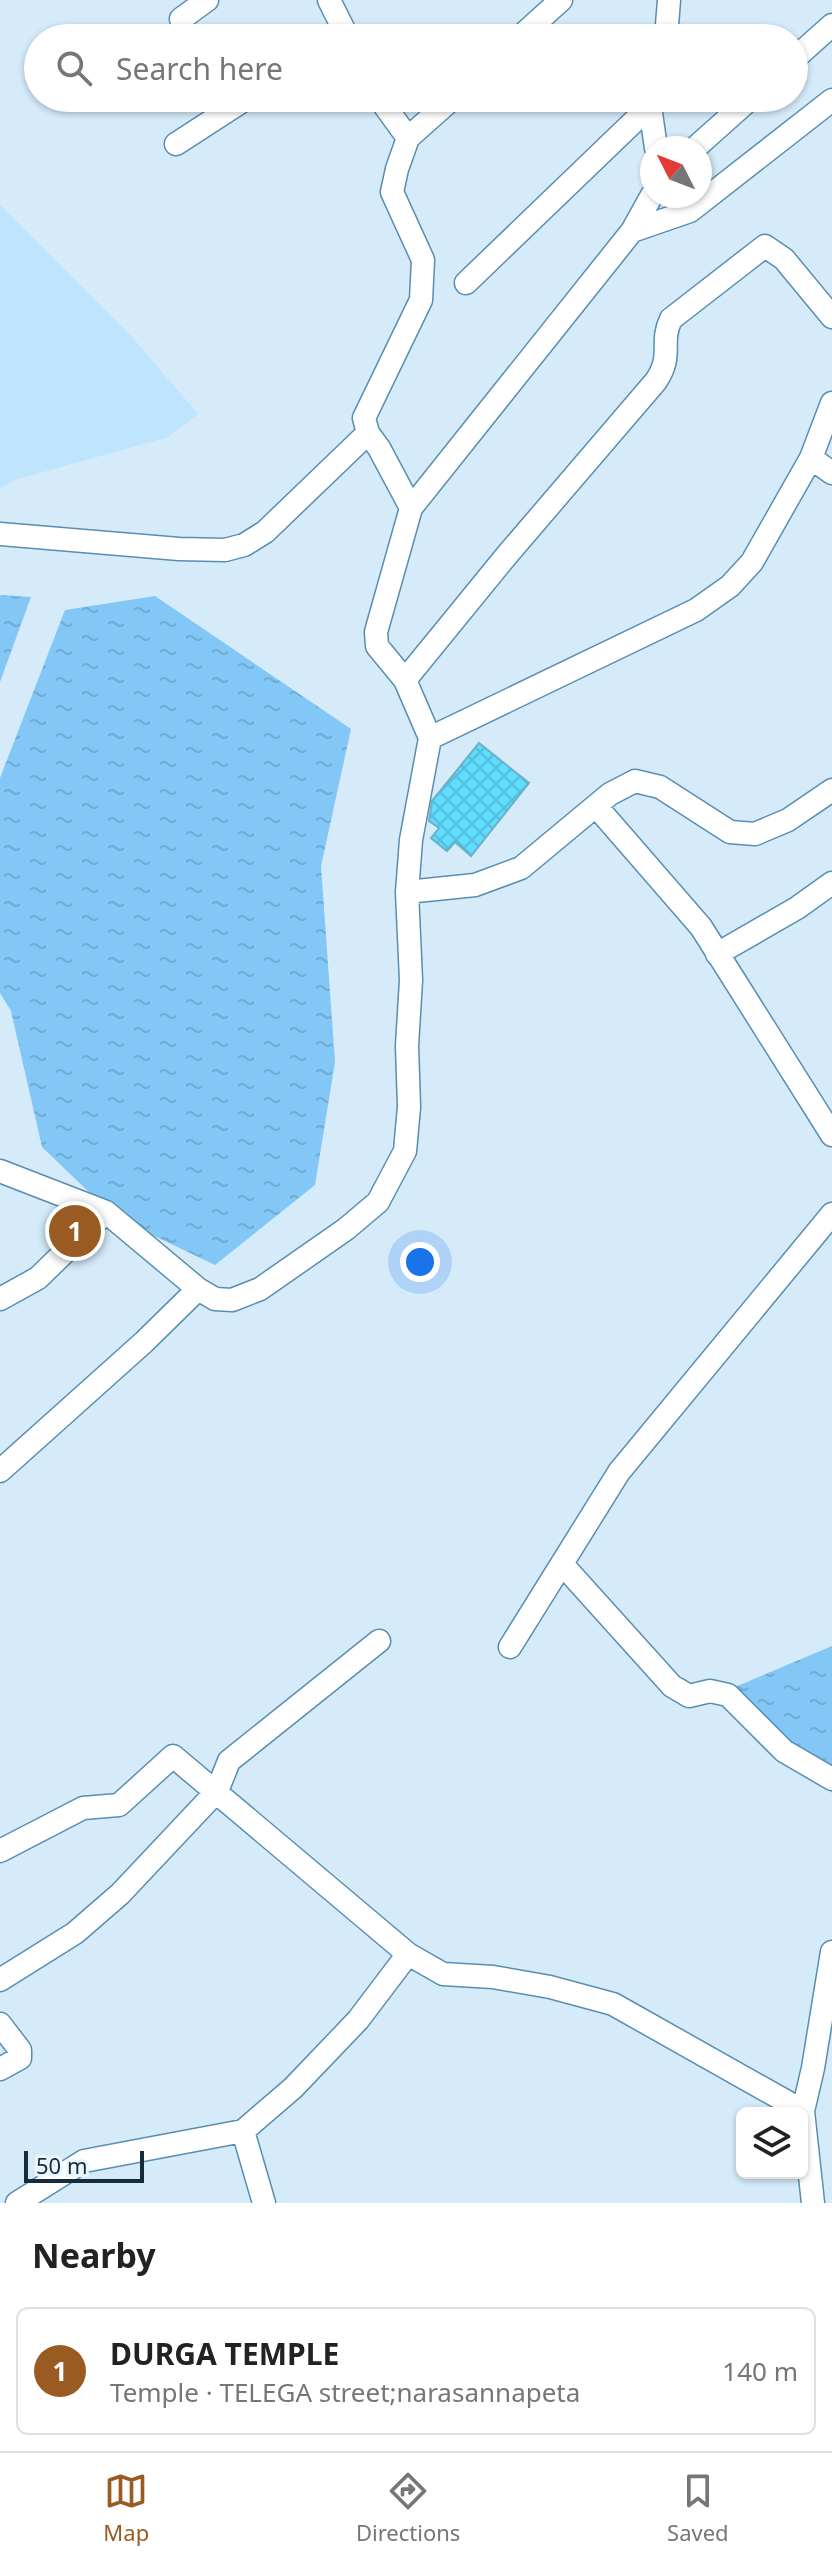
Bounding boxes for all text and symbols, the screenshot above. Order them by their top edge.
search box [24,24,808,112]
icon: search [52,46,96,90]
text: Search here [116,48,283,89]
north arrow [640,136,712,208]
pin: 1 [49,1201,101,1261]
your location [400,1242,440,1282]
map controls [736,2107,808,2179]
button: layers [736,2107,808,2179]
scale bar [24,2147,144,2183]
text: 50 m [36,2150,87,2180]
text: Nearby [32,2232,156,2278]
text: DURGA TEMPLE [110,2333,339,2374]
text: 1 [53,2353,67,2389]
text: 140 m [722,2353,798,2389]
text: Temple · TELEGA street;narasannapeta [110,2374,580,2410]
tab: Map [103,2469,149,2547]
tab: Directions [356,2469,460,2547]
tab: Saved [667,2469,729,2547]

